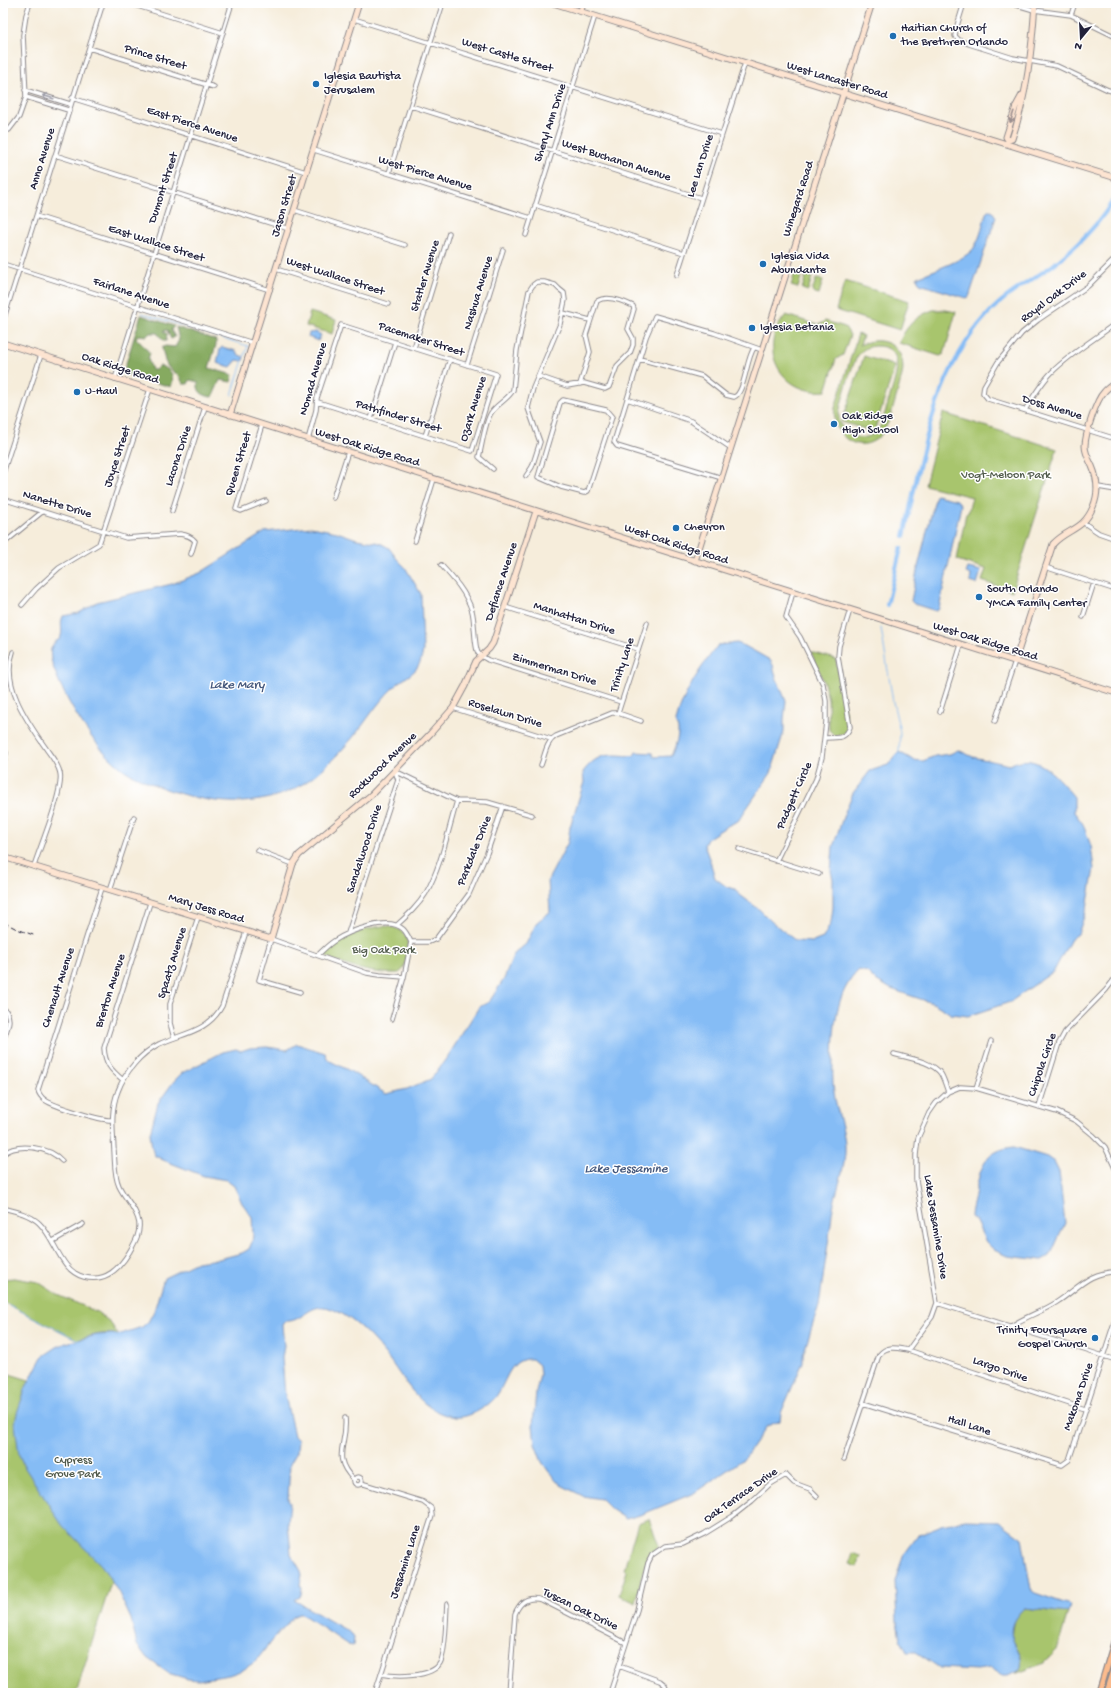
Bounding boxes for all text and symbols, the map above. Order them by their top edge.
north arrow [1061,18,1101,58]
place label: Haitian Church of the Brethren Orlando [900,22,1008,50]
marker: Haitian Church of the Brethren Orlando [888,31,898,41]
street label: West Castle Street [460,35,555,77]
text: N [1073,39,1084,52]
street label: Prince Street [121,42,189,74]
street label: West Lancaster Road [785,59,890,103]
place label: Iglesia Bautista Jerusalem [324,70,401,98]
marker: Iglesia Bautista Jerusalem [311,79,321,89]
street label: Sheryl Ann Drive [532,81,570,164]
one-way arrow [42,93,55,100]
street label: East Pierce Avenue [145,104,240,147]
one-way arrow [1008,110,1015,123]
street label: Anno Avenue [27,126,59,191]
street label: Lee Lan Drive [684,132,718,199]
street label: West Buchanon Avenue [560,137,673,186]
street label: Dumont Street [146,150,182,226]
street label: West Pierce Avenue [376,153,474,195]
street label: Winegard Road [780,159,818,238]
street label: Jason Street [269,172,301,239]
street label: East Wallace Street [106,222,207,266]
street label: Statler Avenue [408,238,444,313]
place label: Iglesia Vida Abundante [771,250,829,278]
street label: Nashua Avenue [461,254,497,332]
street label: West Wallace Street [284,255,387,300]
marker: Iglesia Vida Abundante [758,259,768,269]
street label: Royal Oak Drive [1018,267,1090,326]
street label: Fairlane Avenue [90,275,172,313]
street label: Pacemaker Street [375,319,467,361]
place label: Iglesia Betania [760,321,834,335]
marker: Iglesia Betania [747,323,757,333]
street label: Nomad Avenue [297,340,331,417]
street label: Oak Ridge Road [80,350,161,388]
street label: Ozark Avenue [457,374,491,443]
place label: U-Haul [85,385,118,399]
marker: U-Haul [72,387,82,397]
street label: Doss Avenue [1019,392,1084,424]
street label: Pathfinder Street [352,397,444,437]
place label: Oak Ridge High School [842,410,899,438]
marker: Oak Ridge High School [829,419,839,429]
street label: Lacona Drive [163,423,196,488]
street label: Joyce Street [102,424,135,489]
street label: West Oak Ridge Road [313,425,422,471]
street label: Queen Street [223,429,256,498]
park label: Vogt-Meloon Park [960,469,1052,483]
street label: Nanette Drive [21,488,94,522]
place label: Chevron [684,521,725,535]
street label: West Oak Ridge Road [622,522,731,569]
marker: Chevron [671,523,681,533]
street label: Defiance Avenue [482,540,522,624]
place label: South Orlando YMCA Family Center [986,583,1088,611]
marker: South Orlando YMCA Family Center [974,592,984,602]
street label: Manhattan Drive [531,599,617,639]
street label: West Oak Ridge Road [931,619,1040,665]
street label: Trinity Lane [607,635,639,695]
street label: Zimmerman Drive [510,650,599,690]
water label: Lake Mary [210,678,266,693]
street label: Roselawn Drive [466,696,544,732]
street label: Rockwood Avenue [346,729,421,802]
street label: Padgett Circle [774,759,816,833]
street label: Sandalwood Drive [344,802,386,895]
street label: Parkdale Drive [454,813,496,889]
street label: Mary Jess Road [166,891,246,927]
street label: Spaatz Avenue [155,925,191,1000]
park label: Big Oak Park [351,944,417,958]
street label: Chenault Avenue [39,945,79,1030]
street label: Brerton Avenue [92,952,130,1031]
street label: Chipola Circle [1026,1031,1061,1099]
water label: Lake Jessamine [585,1162,669,1177]
street label: Lake Jessamine Drive [920,1174,950,1281]
place label: Trinity Foursquare Gospel Church [996,1324,1088,1352]
marker: Trinity Foursquare Gospel Church [1090,1333,1100,1343]
street label: Largo Drive [971,1354,1030,1386]
street label: Makoma Drive [1061,1361,1097,1433]
street label: Hall Lane [946,1412,993,1440]
park label: Cypress Grove Park [45,1454,102,1482]
street label: Oak Terrace Drive [701,1465,781,1527]
street label: Jessamine Lane [387,1523,425,1601]
street label: Tuscan Oak Drive [539,1585,621,1635]

